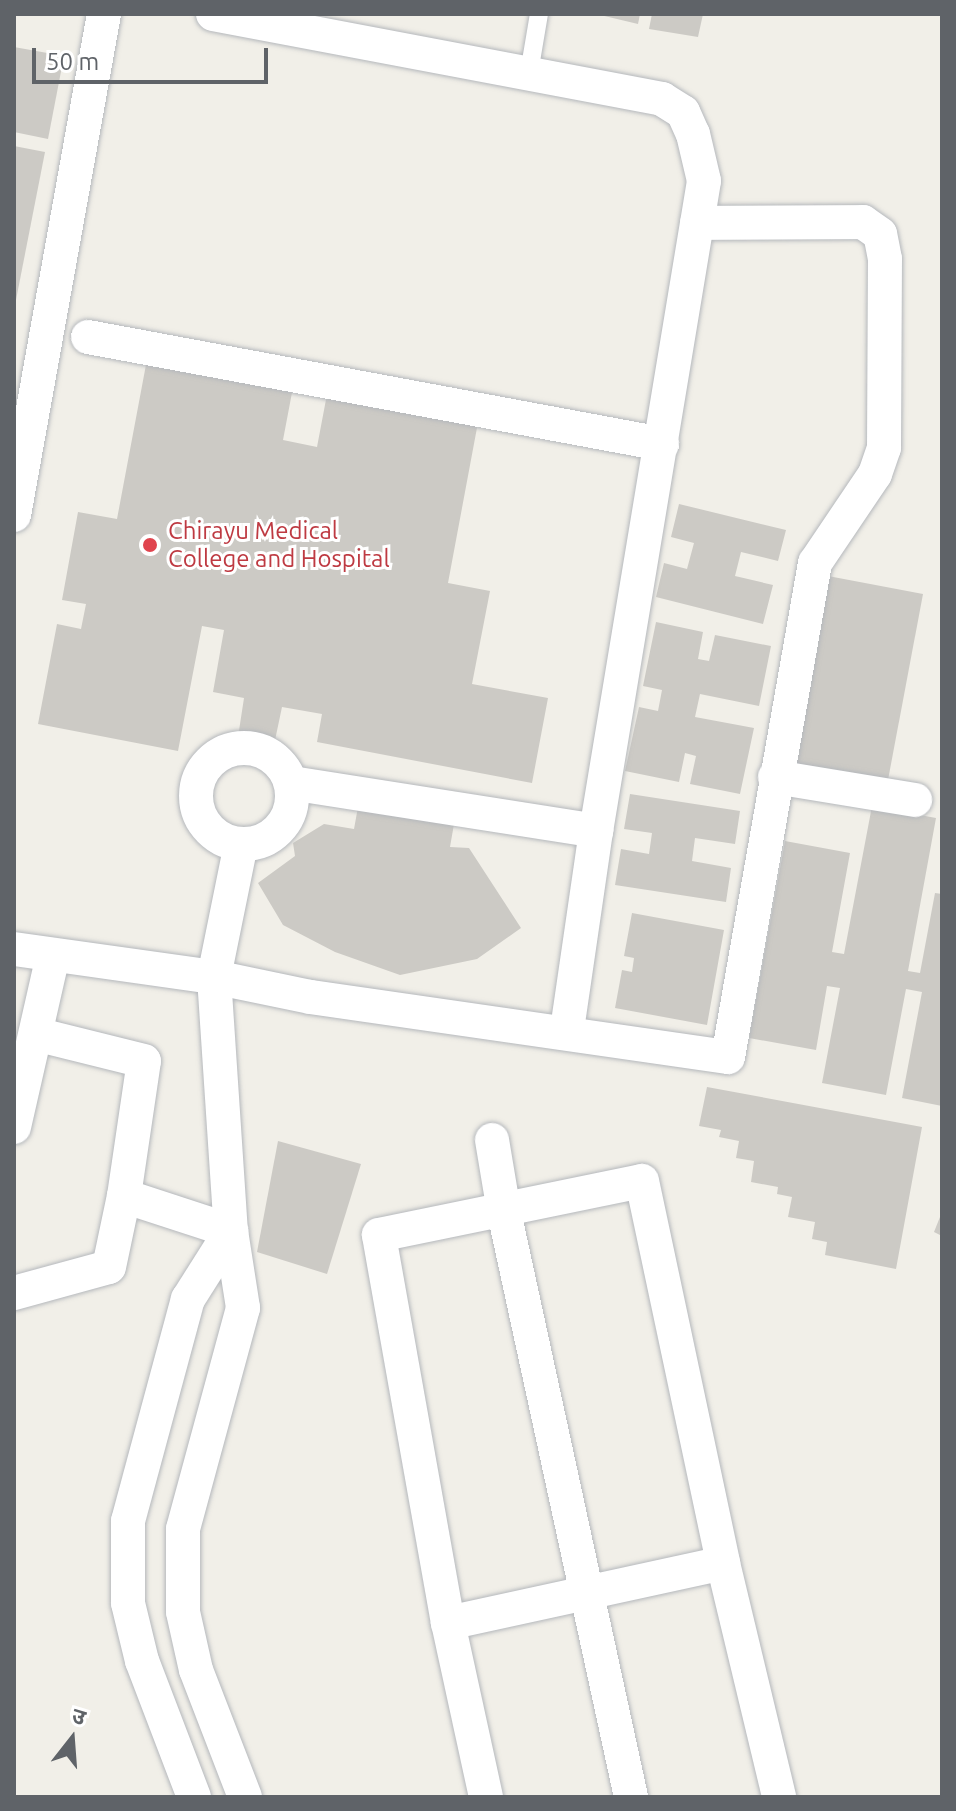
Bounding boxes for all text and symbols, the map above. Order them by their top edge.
scale bar [36,32,272,82]
text: 50 m [46,48,99,75]
place label: Chirayu Medical College and Hospital [168,517,390,573]
marker: Chirayu Medical College and Hospital [139,534,161,556]
north arrow [32,1699,112,1779]
text: उ [69,1702,89,1729]

